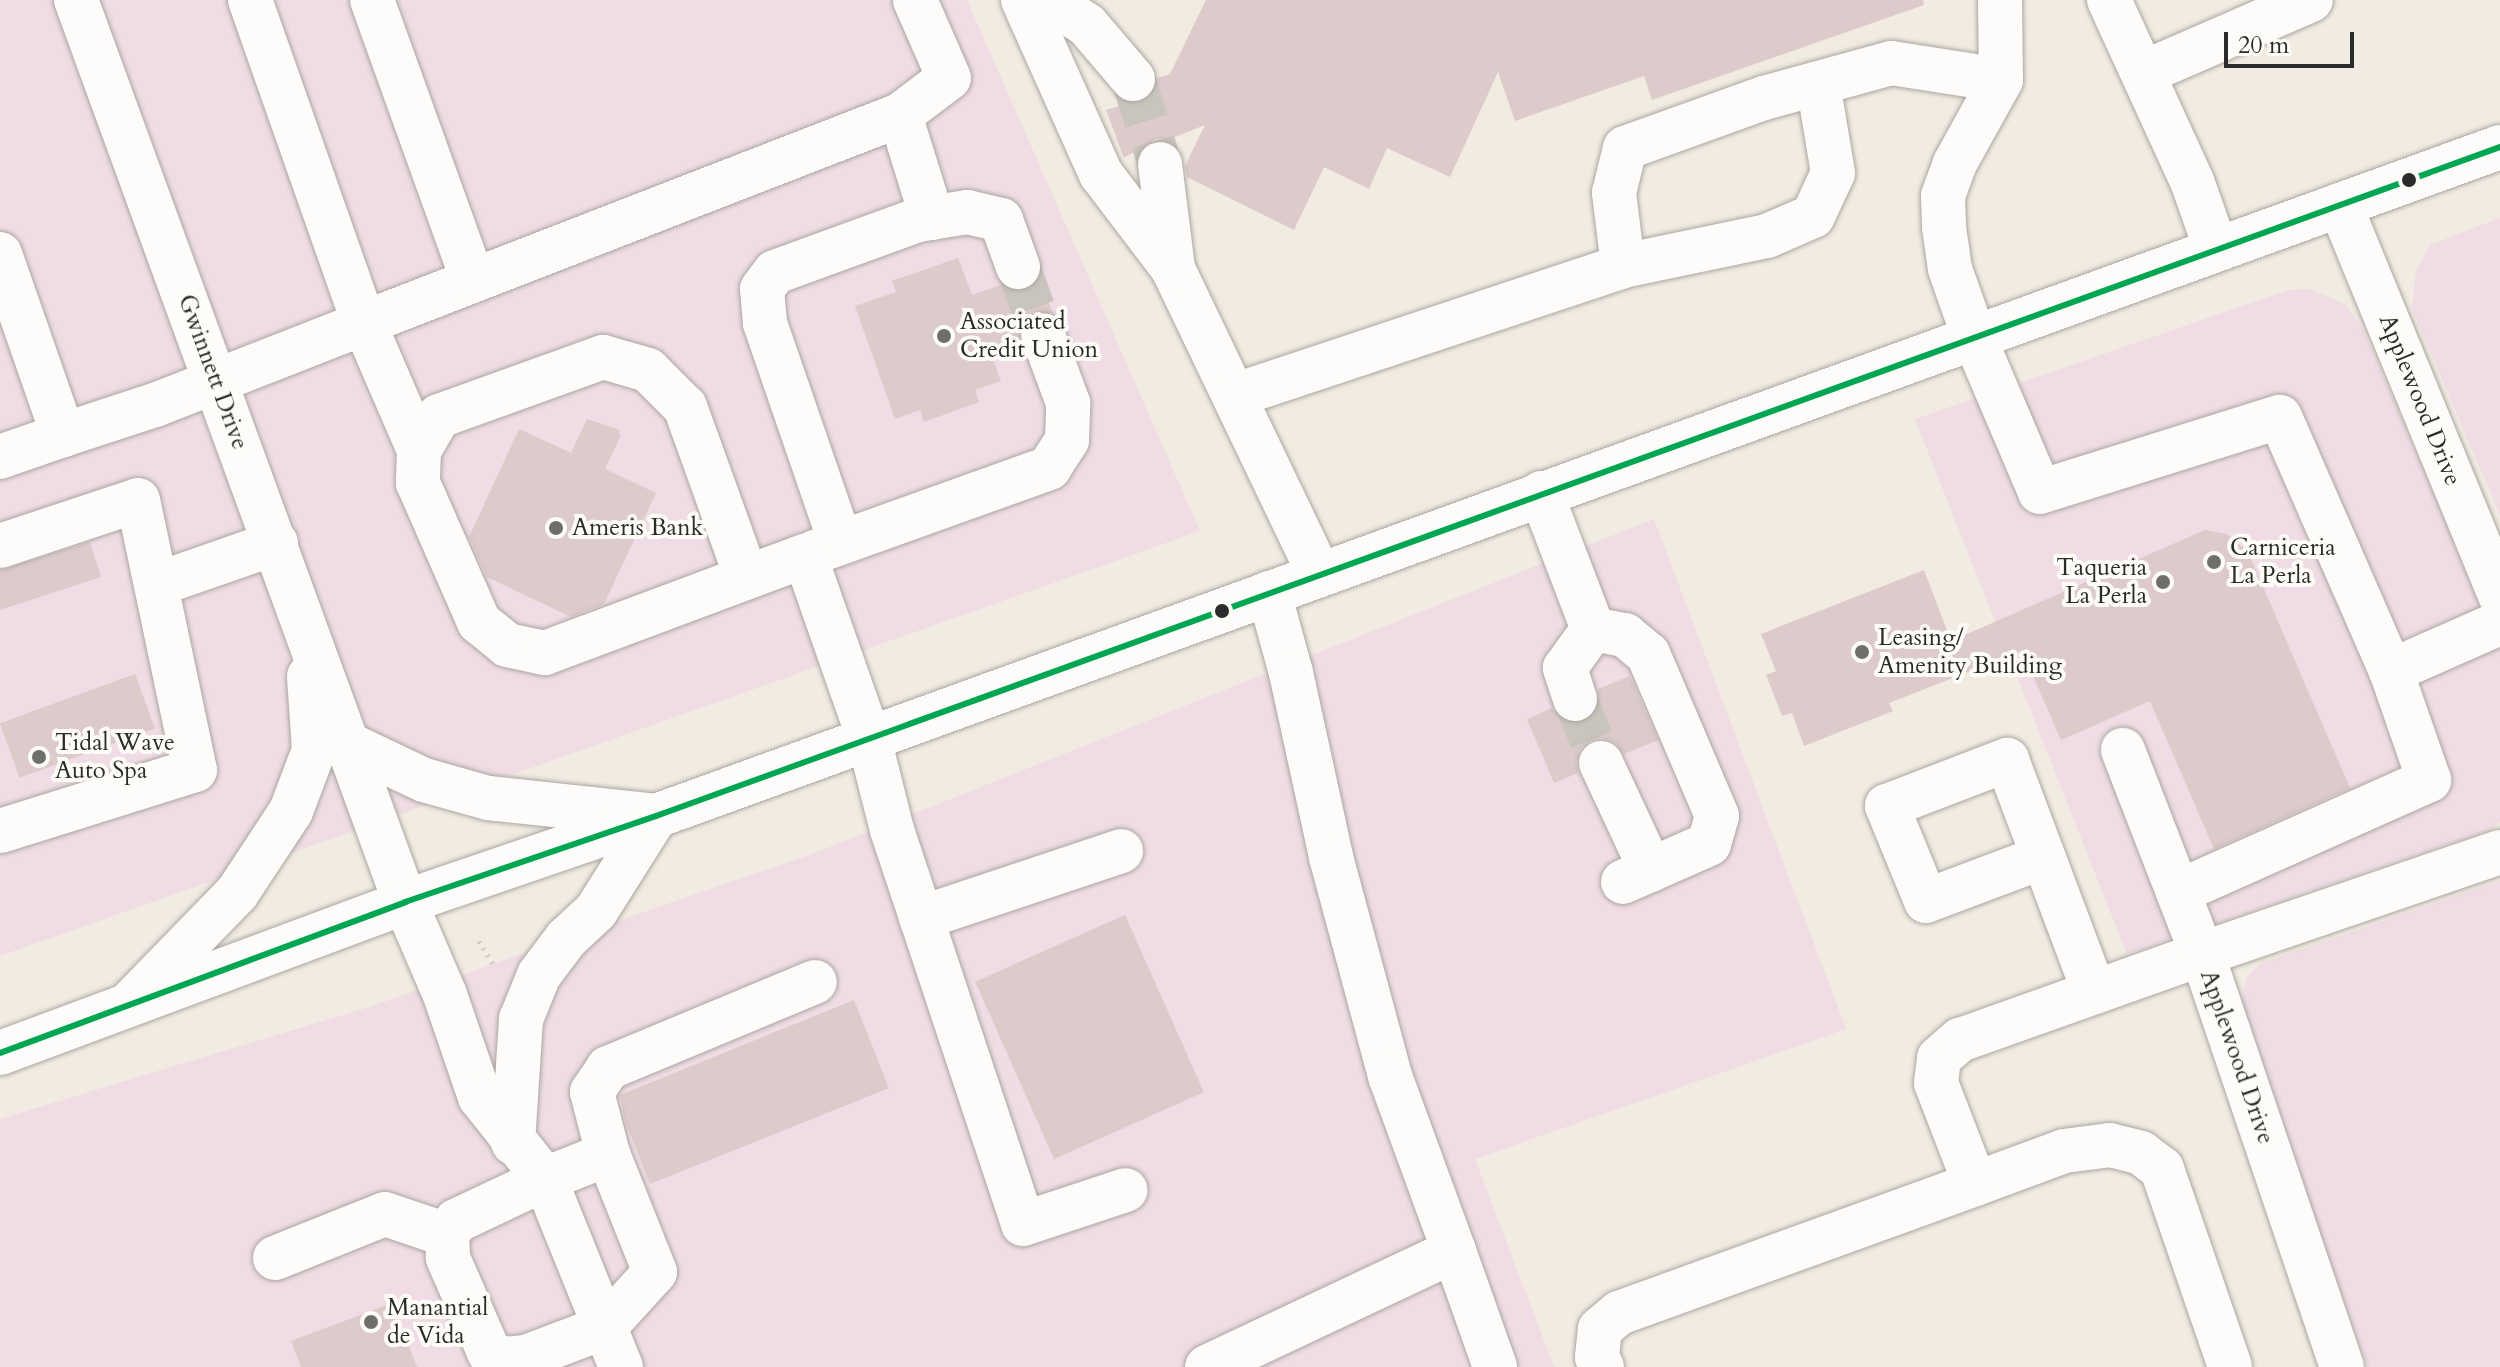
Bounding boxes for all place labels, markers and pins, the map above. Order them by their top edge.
unlabelled marker [2401,172,2417,188]
place label: Associated Credit Union [960,308,1098,364]
marker: Associated Credit Union [935,327,953,345]
place label: Ameris Bank [572,514,703,542]
marker: Ameris Bank [547,519,565,537]
place label: Carniceria La Perla [2230,534,2336,590]
marker: Carniceria La Perla [2205,553,2223,571]
place label: Taqueria La Perla [2056,554,2147,610]
marker: Taqueria La Perla [2154,573,2172,591]
unlabelled marker [1214,603,1230,619]
place label: Leasing/ Amenity Building [1878,624,2062,680]
marker: Leasing/ Amenity Building [1853,643,1871,661]
place label: Tidal Wave Auto Spa [55,729,175,785]
marker: Tidal Wave Auto Spa [30,748,48,766]
place label: Manantial de Vida [387,1294,488,1350]
marker: Manantial de Vida [362,1313,380,1331]

